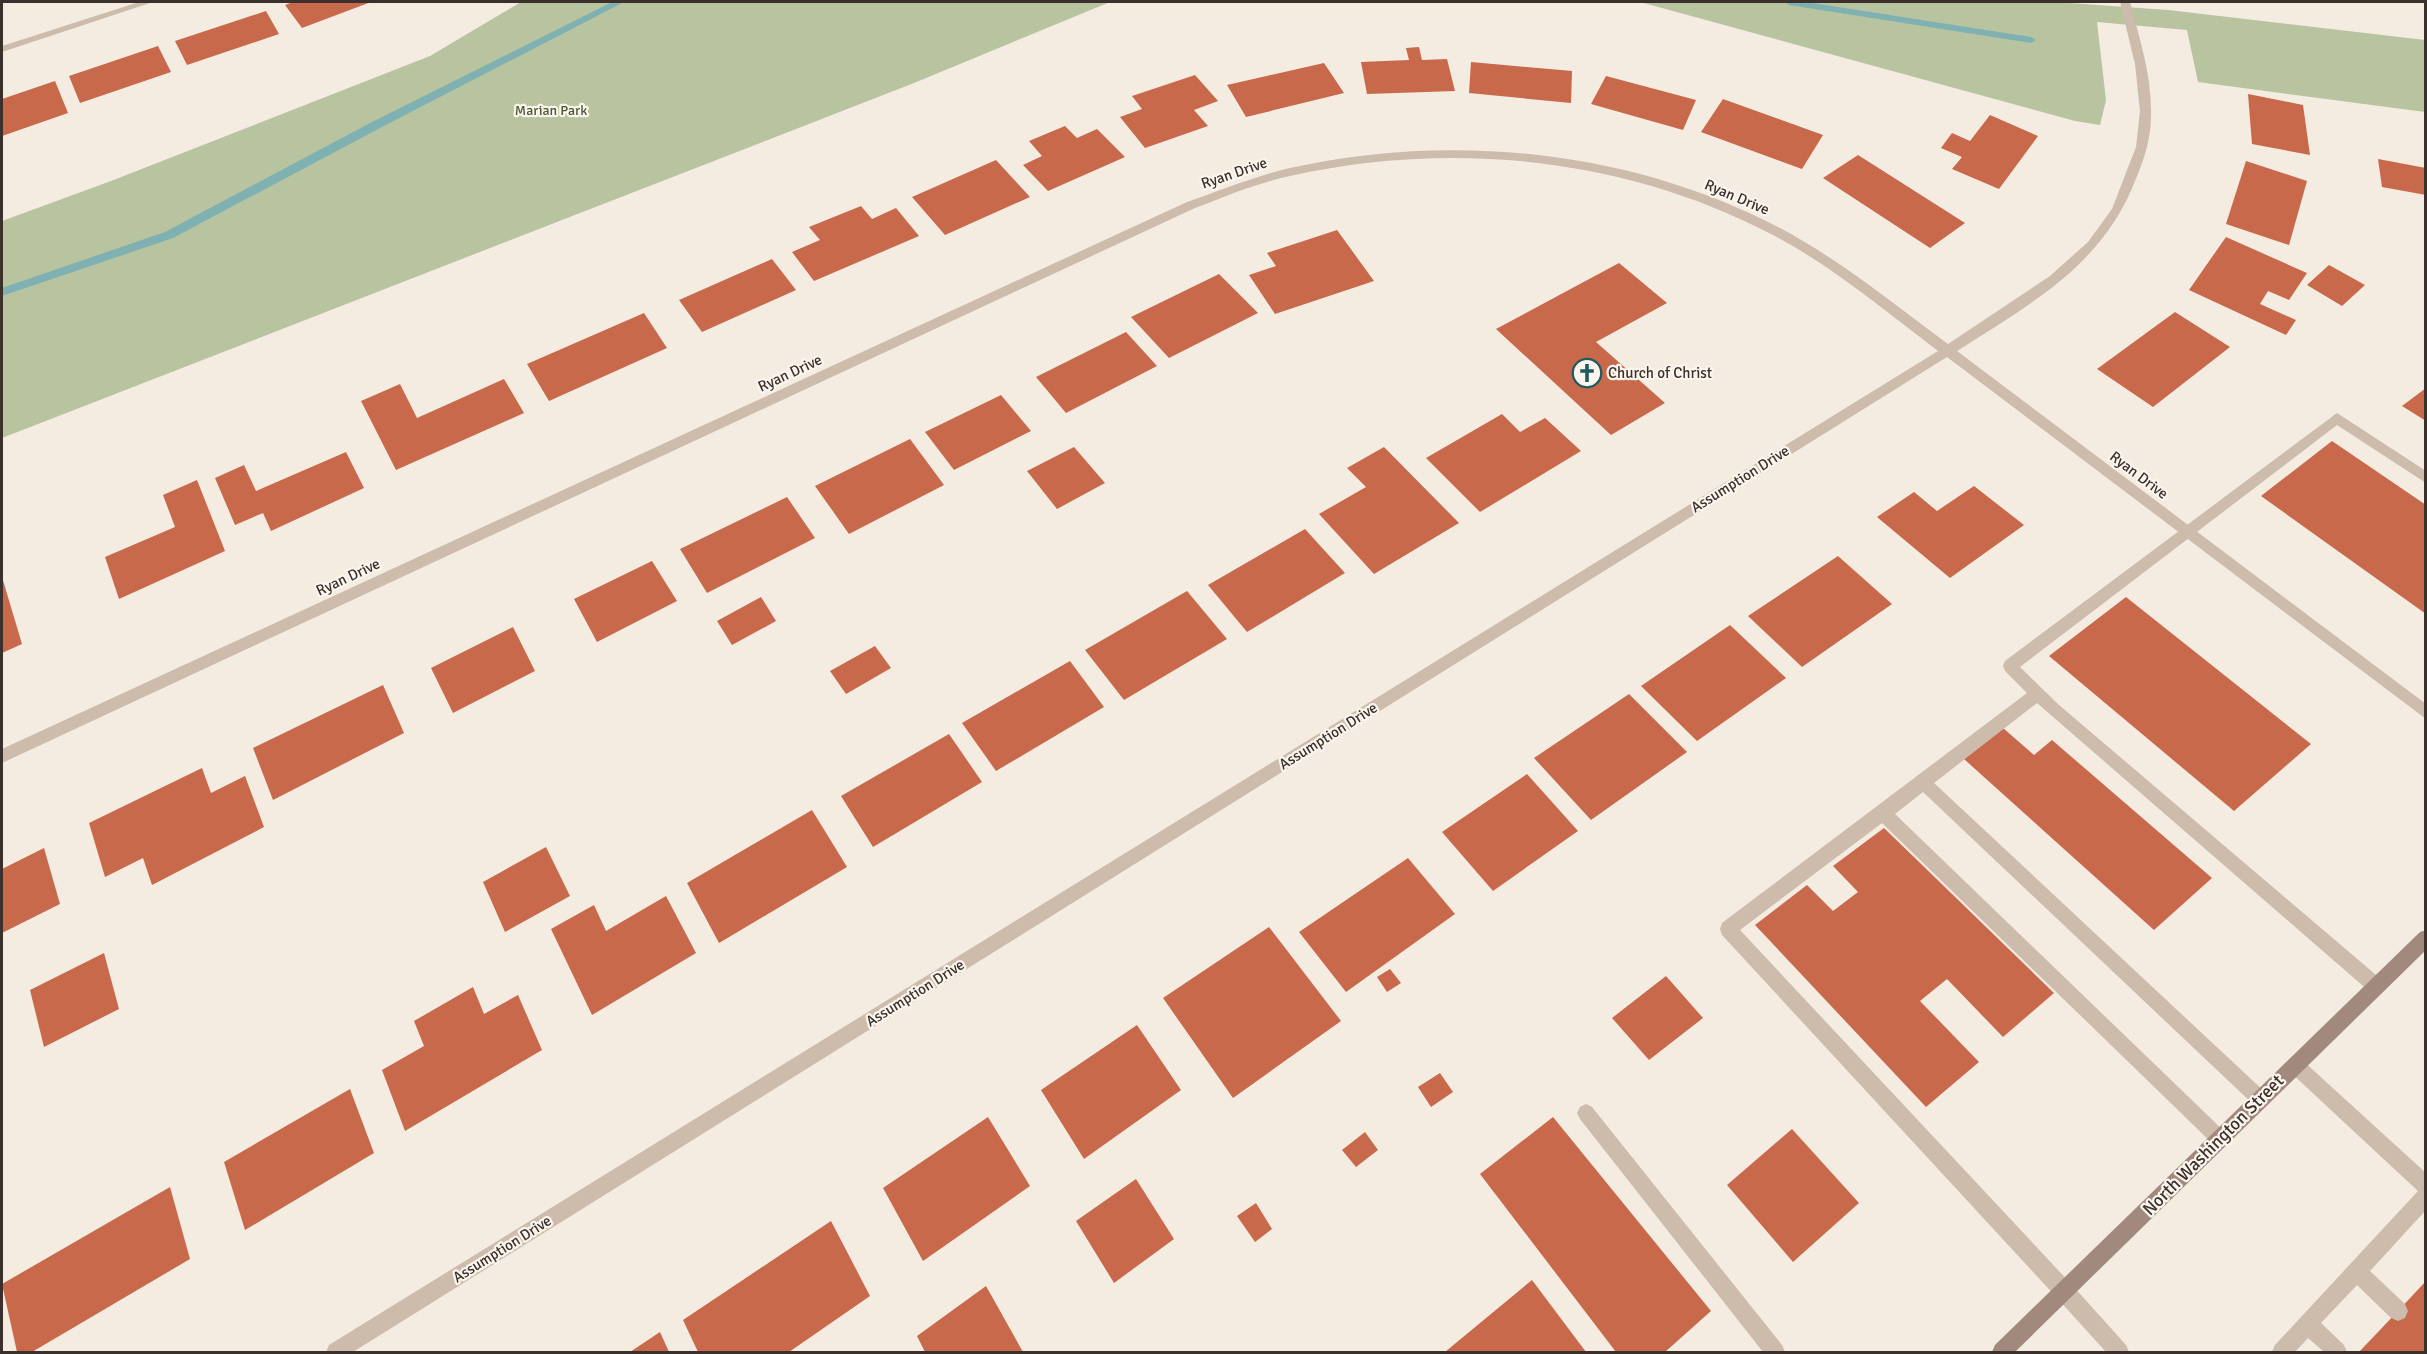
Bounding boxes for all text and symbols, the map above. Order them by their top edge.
park label: Marian Park [515,102,587,119]
street label: Ryan Drive [1199,153,1269,193]
street label: Ryan Drive [1702,175,1772,219]
street label: Ryan Drive [755,350,825,396]
church icon: Church of Christ [1571,357,1603,389]
place label: Church of Christ [1608,364,1712,382]
street label: Assumption Drive [1687,442,1793,516]
street label: Ryan Drive [2106,447,2172,503]
street label: Ryan Drive [313,554,383,600]
street label: Assumption Drive [1275,699,1381,773]
street label: Assumption Drive [862,956,968,1030]
street label: North Washington Street [2138,1070,2288,1220]
street label: Assumption Drive [449,1212,555,1286]

